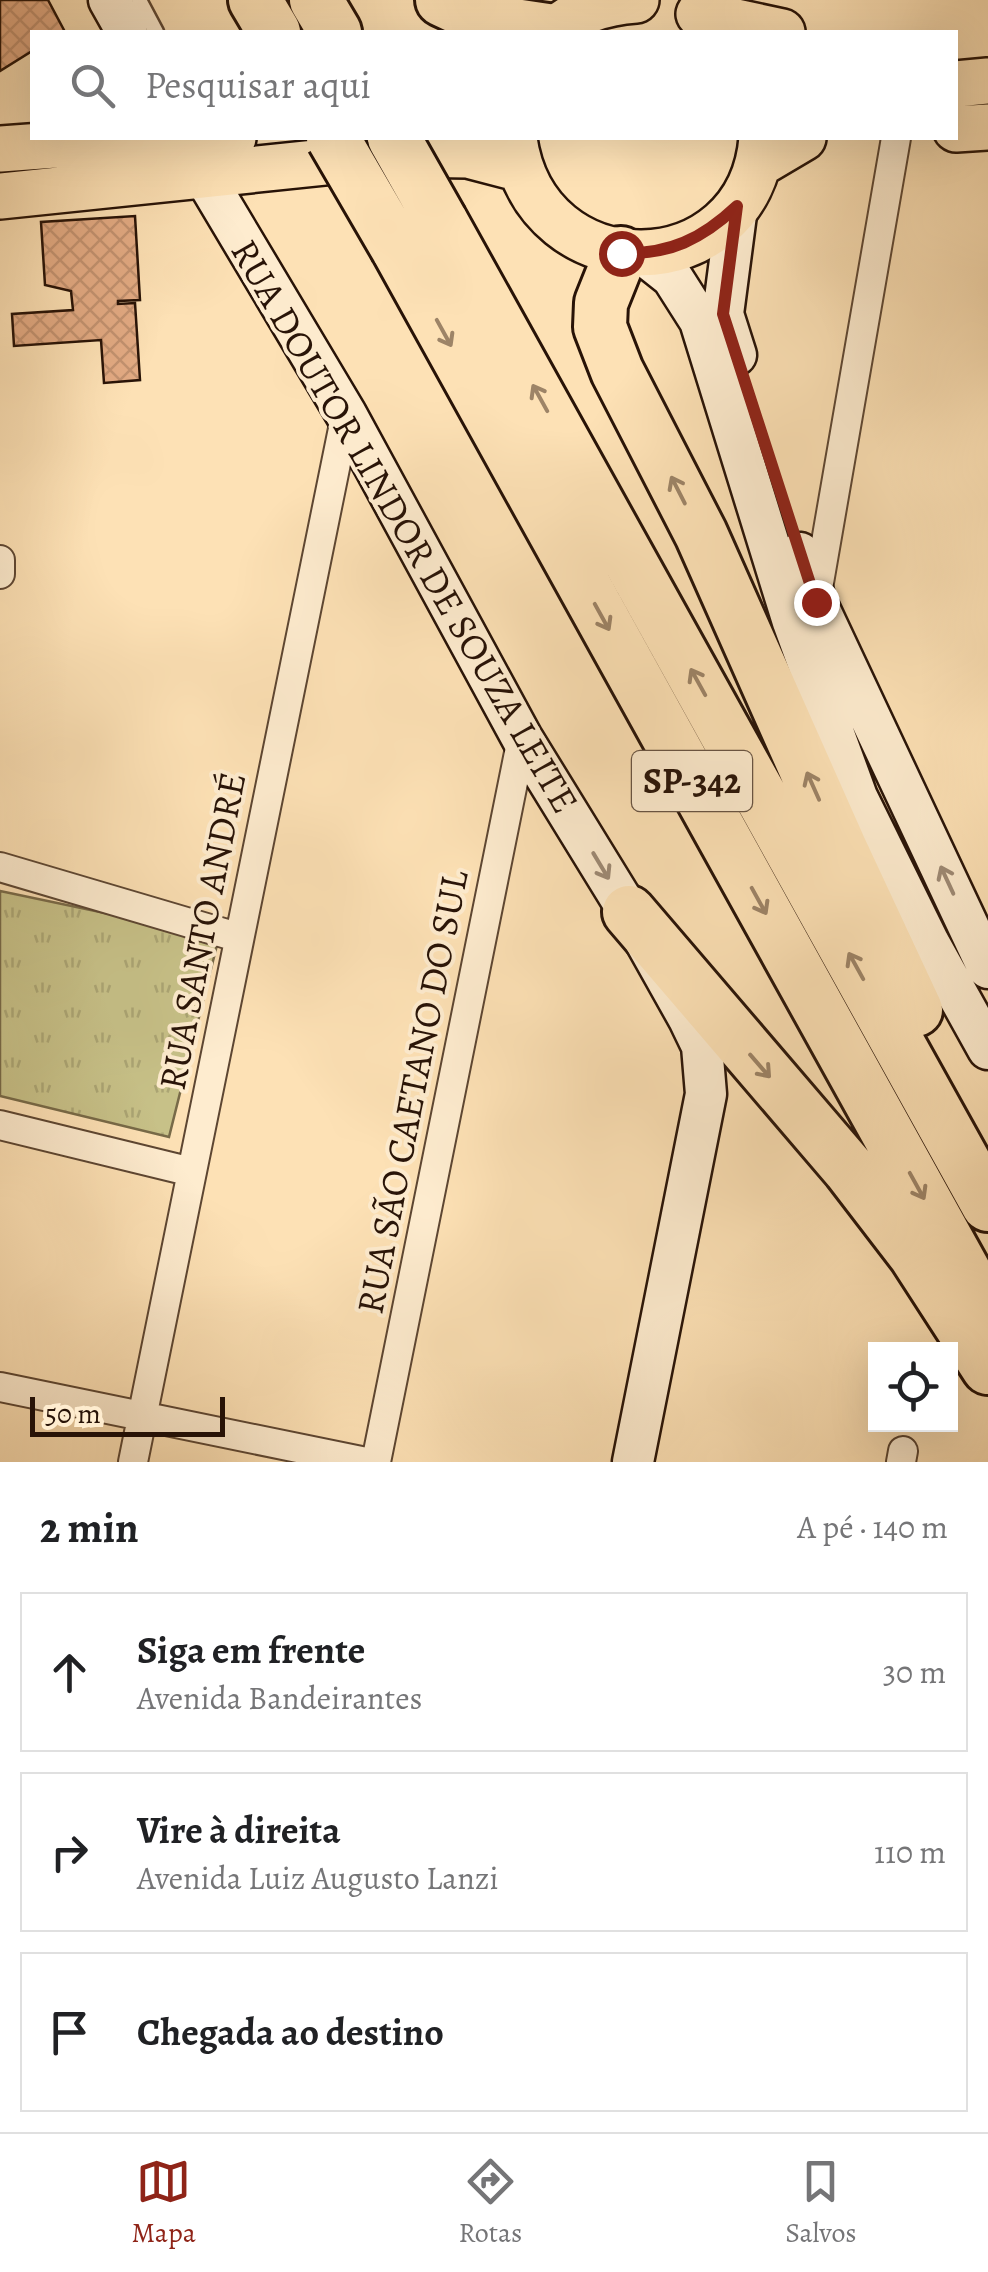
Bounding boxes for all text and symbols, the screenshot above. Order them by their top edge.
search box [30,30,958,140]
icon: search [65,58,120,113]
text: Pesquisar aqui [145,59,371,111]
street label: RUA DOUTOR LINDOR DE SOUZA LEITE [219,230,591,822]
route start [599,231,645,277]
one-way arrow [435,318,455,347]
one-way arrow [529,384,549,414]
one-way arrow [668,476,687,506]
route end [794,580,840,626]
one-way arrow [592,602,612,631]
one-way arrow [687,668,707,698]
road number: SP-342 [632,751,752,811]
street label: RUA SANTO ANDRÉ [146,768,258,1094]
one-way arrow [803,771,821,802]
one-way arrow [591,851,611,880]
street label: RUA SÃO CAETANO DO SUL [343,865,481,1318]
one-way arrow [936,865,955,895]
one-way arrow [750,886,770,916]
one-way arrow [845,952,865,982]
one-way arrow [749,1053,772,1078]
one-way arrow [907,1170,927,1200]
map controls [868,1342,958,1432]
button: locate [868,1342,958,1432]
scale bar [30,1392,225,1436]
text: 50 m [45,1395,101,1433]
text: 2 min [40,1499,139,1556]
text: A pé · 140 m [797,1505,948,1549]
text: Siga em frente [137,1624,365,1676]
icon: ahead [42,1645,97,1700]
text: 30 m [883,1650,946,1694]
text: Avenida Bandeirantes [137,1676,422,1720]
text: Vire à direita [137,1804,341,1856]
icon: right [42,1825,97,1880]
text: 110 m [874,1830,946,1874]
text: Avenida Luiz Augusto Lanzi [137,1856,499,1900]
icon: arrive [42,2005,97,2060]
text: Chegada ao destino [137,2006,444,2058]
tab: Mapa [131,2154,196,2252]
tab: Rotas [459,2154,522,2252]
tab: Salvos [785,2154,857,2252]

